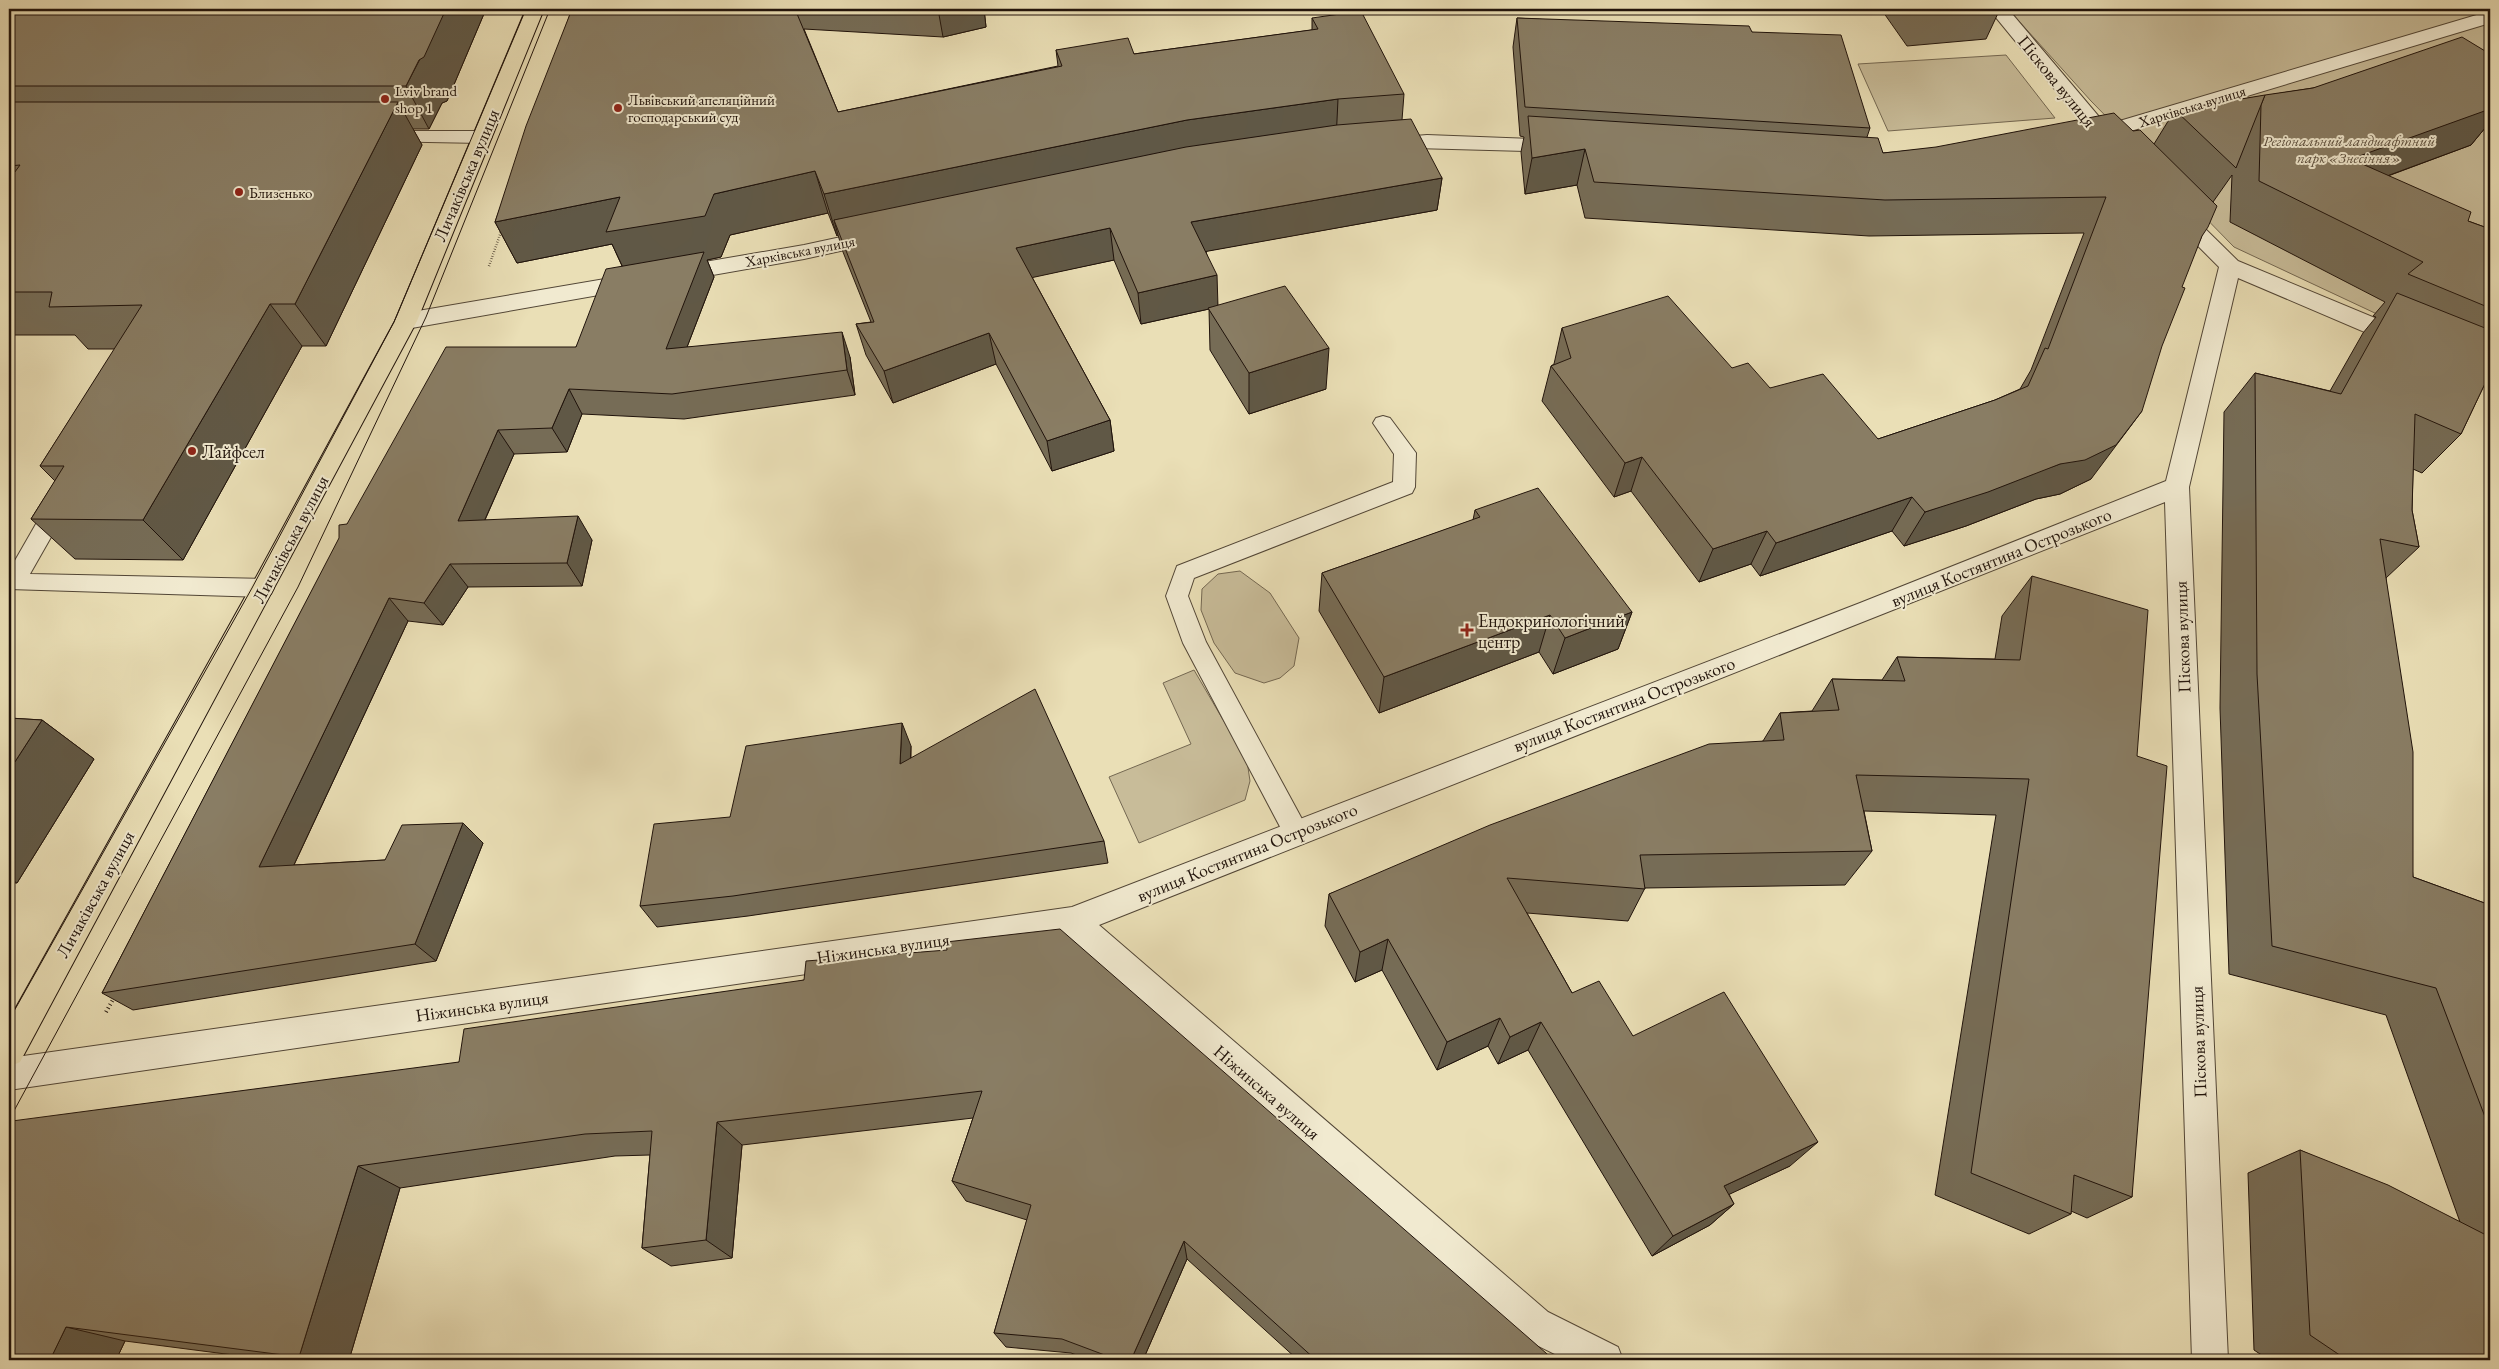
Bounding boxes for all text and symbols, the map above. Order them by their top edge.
street label: Піскова вулиця [2013,30,2101,132]
place label: Lviv brand shop 1 [395,81,457,117]
street label: Харківська вулиця [2135,81,2248,132]
place label: Львівський апеляційний господарський суд [628,90,775,126]
marker: Lviv brand shop 1 [379,93,391,105]
marker: Львівський апеляційний господарський суд [612,102,624,114]
street label: Личаківська вулиця [428,105,504,245]
park label: Регіональний ландшафтний парк «Знесіння» [2263,131,2435,167]
place label: Близенько [249,183,312,202]
marker: Близенько [233,186,245,198]
street label: Харківська вулиця [743,231,857,271]
place label: Лайфсел [202,440,265,463]
marker: Лайфсел [186,445,198,457]
street label: Личаківська вулиця [247,471,333,607]
street label: вулиця Костянтина Острозького [1887,502,2115,612]
street label: Піскова вулиця [2169,581,2195,693]
place label: Ендокринологічний центр [1478,609,1625,653]
marker: Ендокринологічний центр [1460,623,1474,637]
street label: вулиця Костянтина Острозького [1510,651,1738,757]
street label: вулиця Костянтина Острозького [1133,797,1361,907]
street label: Личаківська вулиця [51,826,139,962]
street label: Ніжинська вулиця [815,927,951,969]
street label: Ніжинська вулиця [414,985,550,1027]
street label: Піскова вулиця [2185,986,2211,1098]
street label: Ніжинська вулиця [1209,1039,1325,1145]

